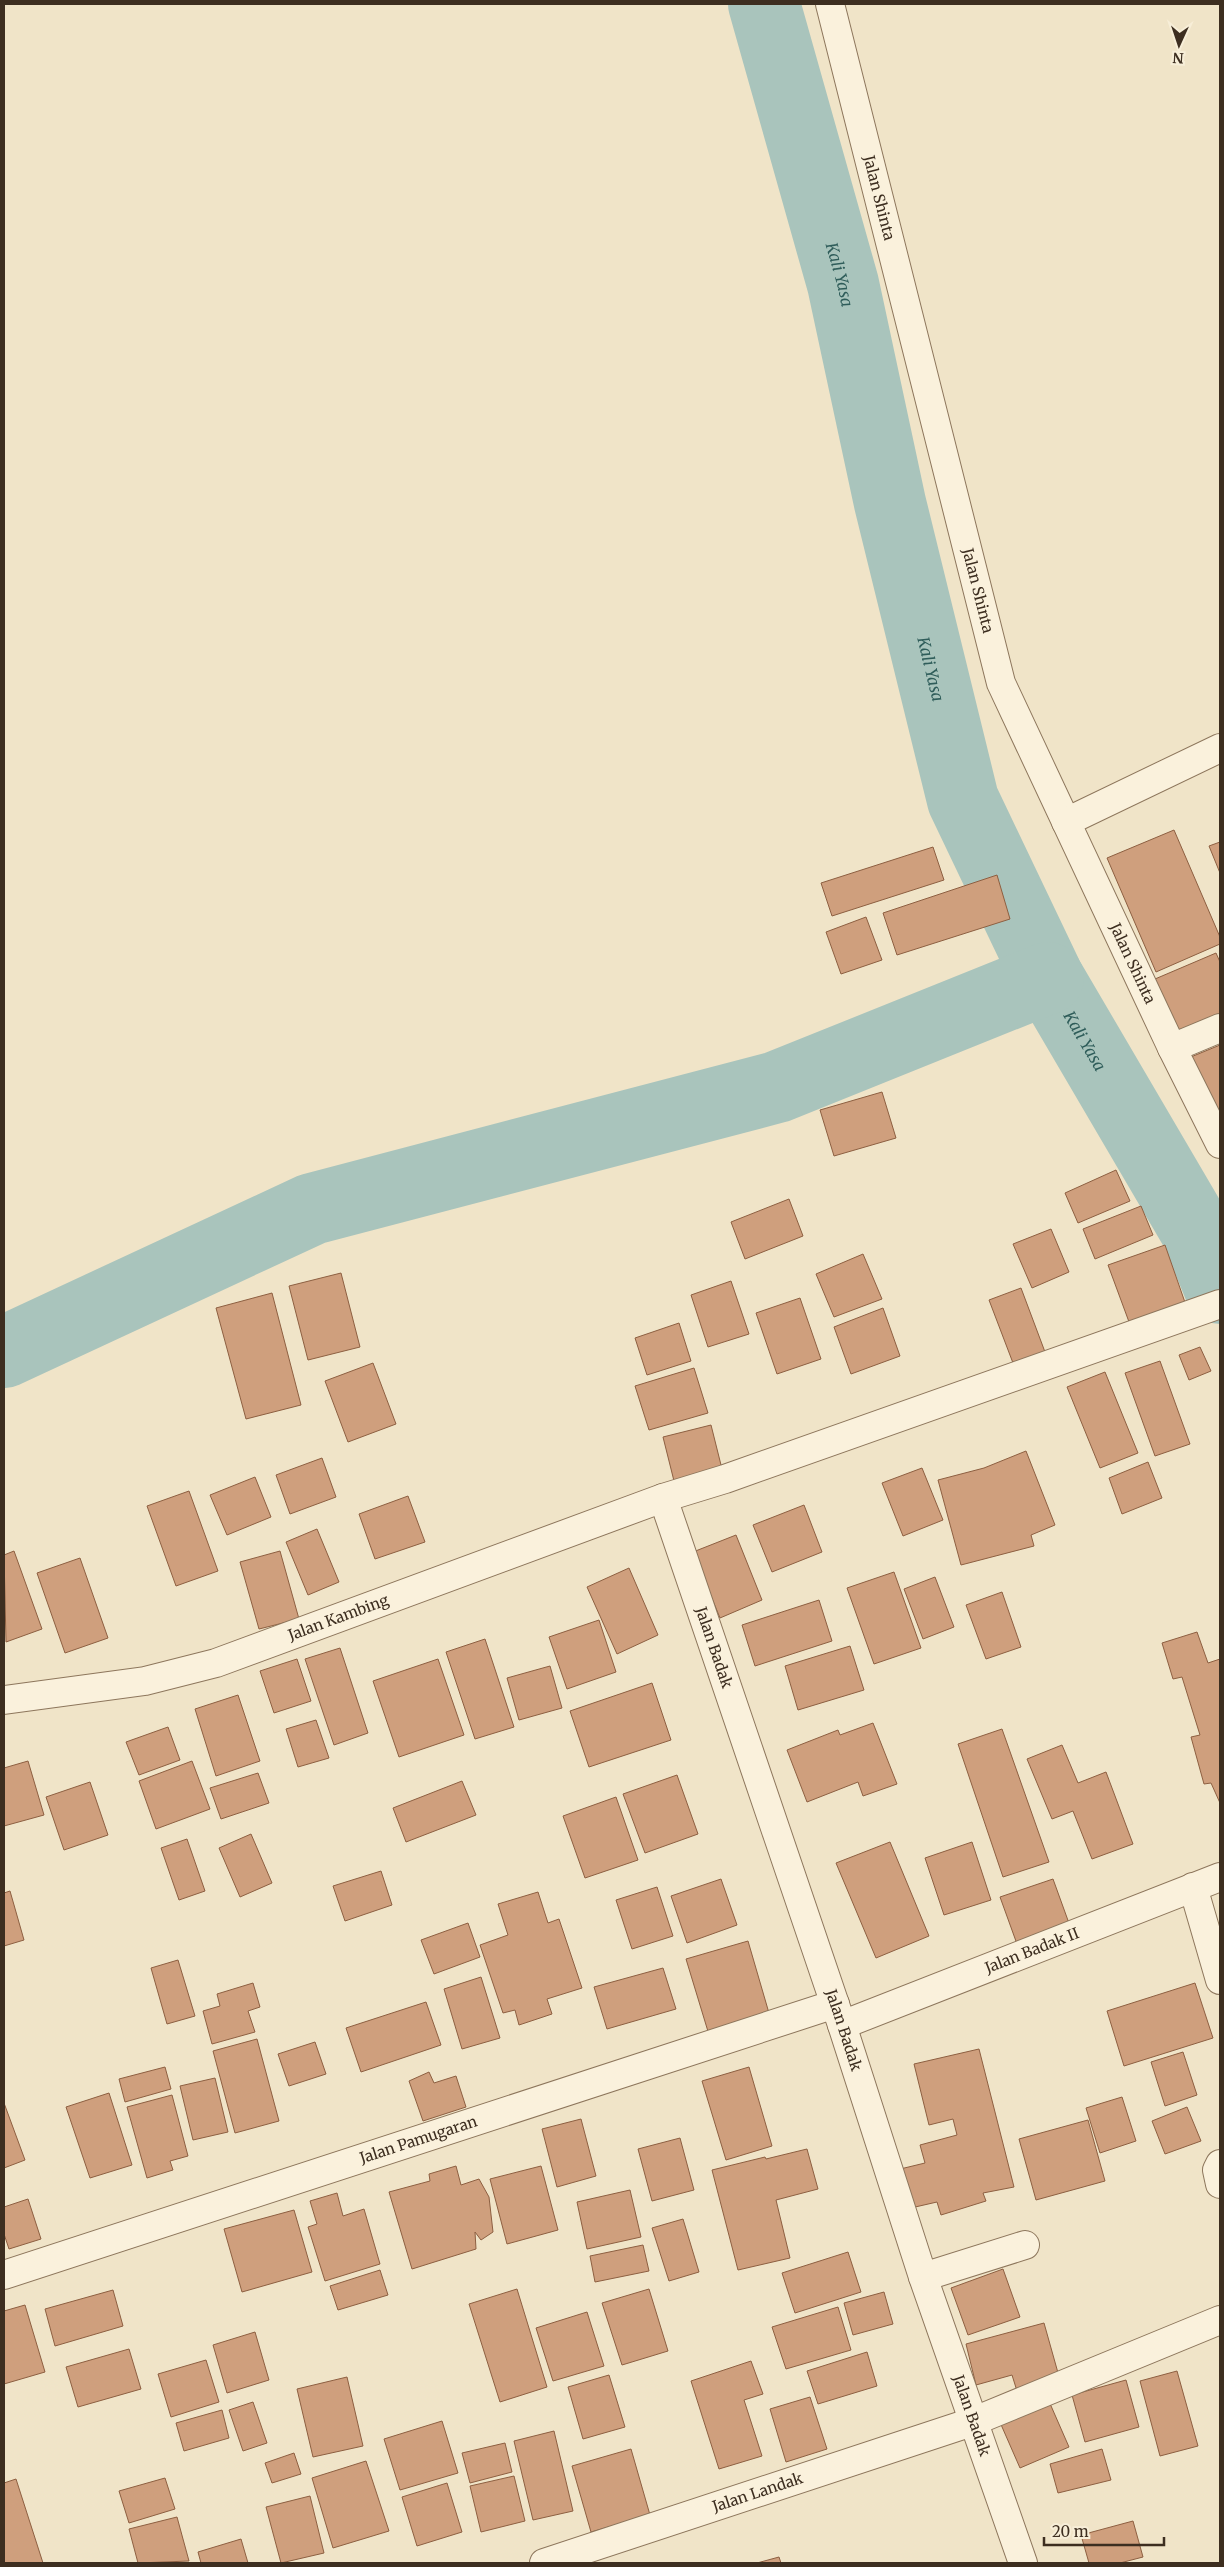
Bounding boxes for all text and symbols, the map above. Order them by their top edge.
north arrow [1154,20,1204,70]
text: N [1172,49,1184,67]
street label: Jalan Shinta [859,152,899,242]
water label: Kali Yasa [821,239,858,309]
street label: Jalan Shinta [958,545,998,635]
water label: Kali Yasa [913,634,948,703]
street label: Jalan Shinta [1105,919,1160,1007]
water label: Kali Yasa [1059,1007,1110,1074]
street label: Jalan Kambing [284,1590,391,1645]
street label: Jalan Badak [691,1603,737,1691]
street label: Jalan Badak II [981,1923,1082,1978]
street label: Jalan Badak [821,1986,866,2074]
street label: Jalan Pamugaran [356,2111,480,2168]
street label: Jalan Badak [949,2371,995,2459]
street label: Jalan Landak [709,2468,806,2516]
scale bar [1044,2514,1164,2546]
text: 20 m [1052,2522,1089,2541]

